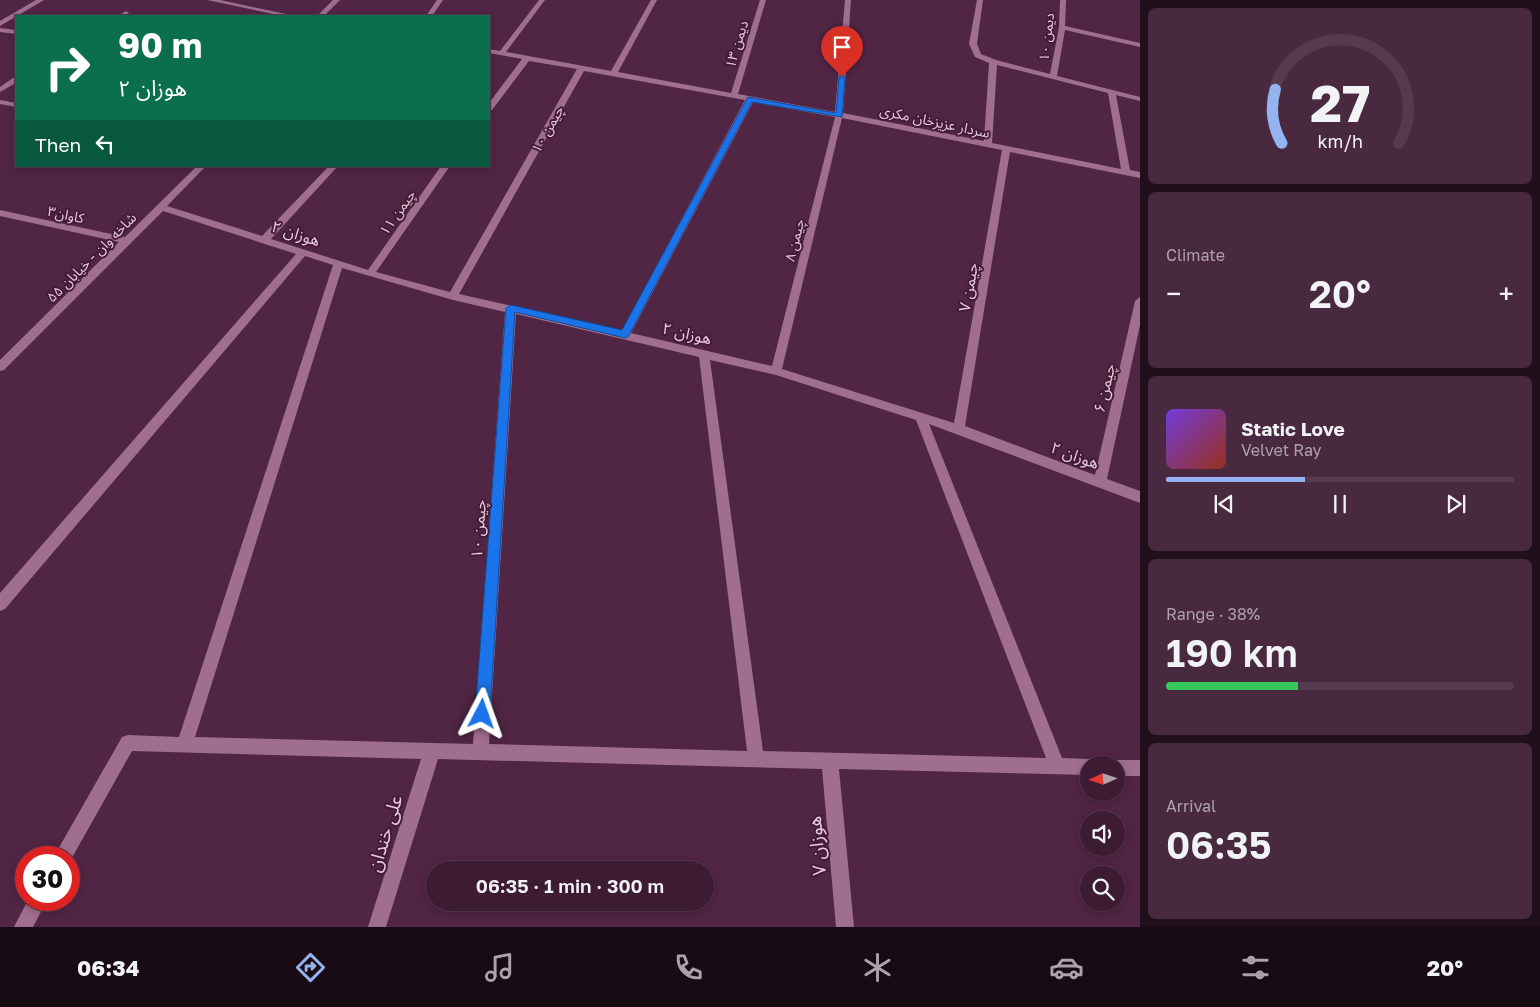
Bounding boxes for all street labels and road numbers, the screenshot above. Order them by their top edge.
street label: دیمن ۱۰ [1035,11,1058,62]
street label: دیمن ۱۳ [721,18,752,70]
street label: سردار عزیزخان مکری [878,101,992,142]
street label: چیمن ۱۰ [527,102,569,157]
street label: چیمن ۱۱ [375,186,420,239]
street label: کاوان۳ [46,202,86,227]
street label: شاخه وان - خیابان ۵۵ [43,209,140,306]
street label: هوزان ۲ [269,216,323,250]
street label: چیمن ۸ [781,217,809,264]
street label: چیمن ۷ [954,261,983,313]
street label: هوزان ۲ [660,318,714,348]
street label: چیمن ۶ [1089,362,1120,415]
street label: هوزان ۲ [1048,437,1102,473]
street label: چیمن ۱۰ [466,499,491,559]
street label: علی خندان [361,792,408,875]
street label: هوزان ۷ [802,815,831,877]

